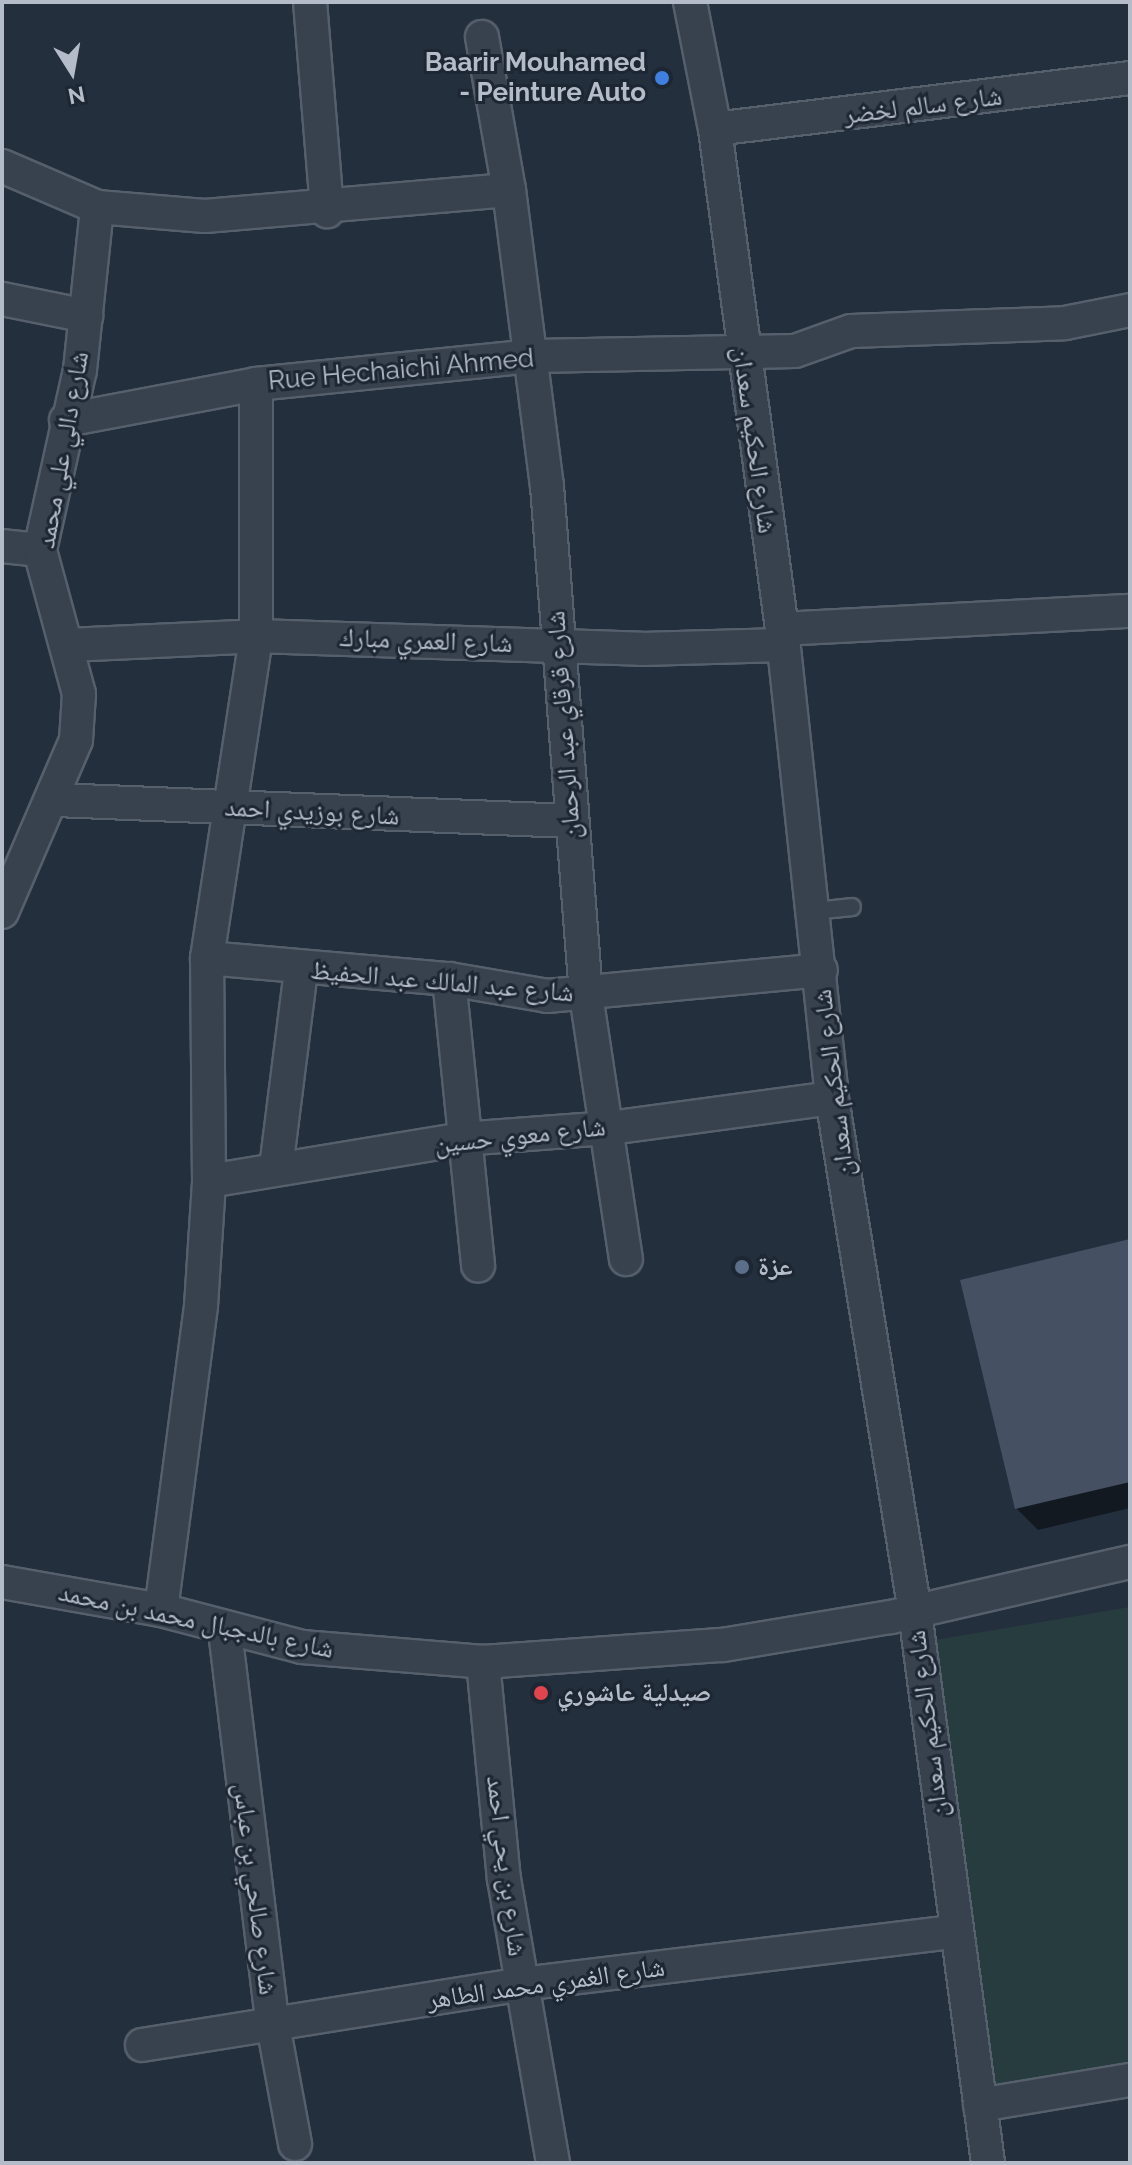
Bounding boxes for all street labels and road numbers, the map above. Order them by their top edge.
street label: شارع سالم لخضر [842,81,1004,131]
street label: Rue Hechaichi Ahmed [266,343,536,397]
street label: شارع الحكيم سعدان [725,345,783,535]
street label: شارع دالي علي محمد [30,349,96,551]
street label: شارع قرقاي عبد الرحمان [540,610,588,840]
street label: شارع العمري مبارك [339,622,513,660]
street label: شارع بوزيدي احمد [224,792,400,832]
street label: شارع عبد المالك عبد الحفيظ [309,955,575,1009]
street label: شارع الحكيم سعدان [807,988,861,1178]
street label: شارع معوي حسين [433,1112,607,1160]
street label: شارع بالدجبال محمد بن محمد [56,1577,336,1665]
street label: شارع الحكيم سعدان [901,1629,955,1819]
street label: شارع بن يحي احمد [479,1774,533,1958]
street label: شارع صالحي بن عباس [227,1781,283,1997]
street label: شارع الغمري محمد الطاهر [425,1952,667,2016]

